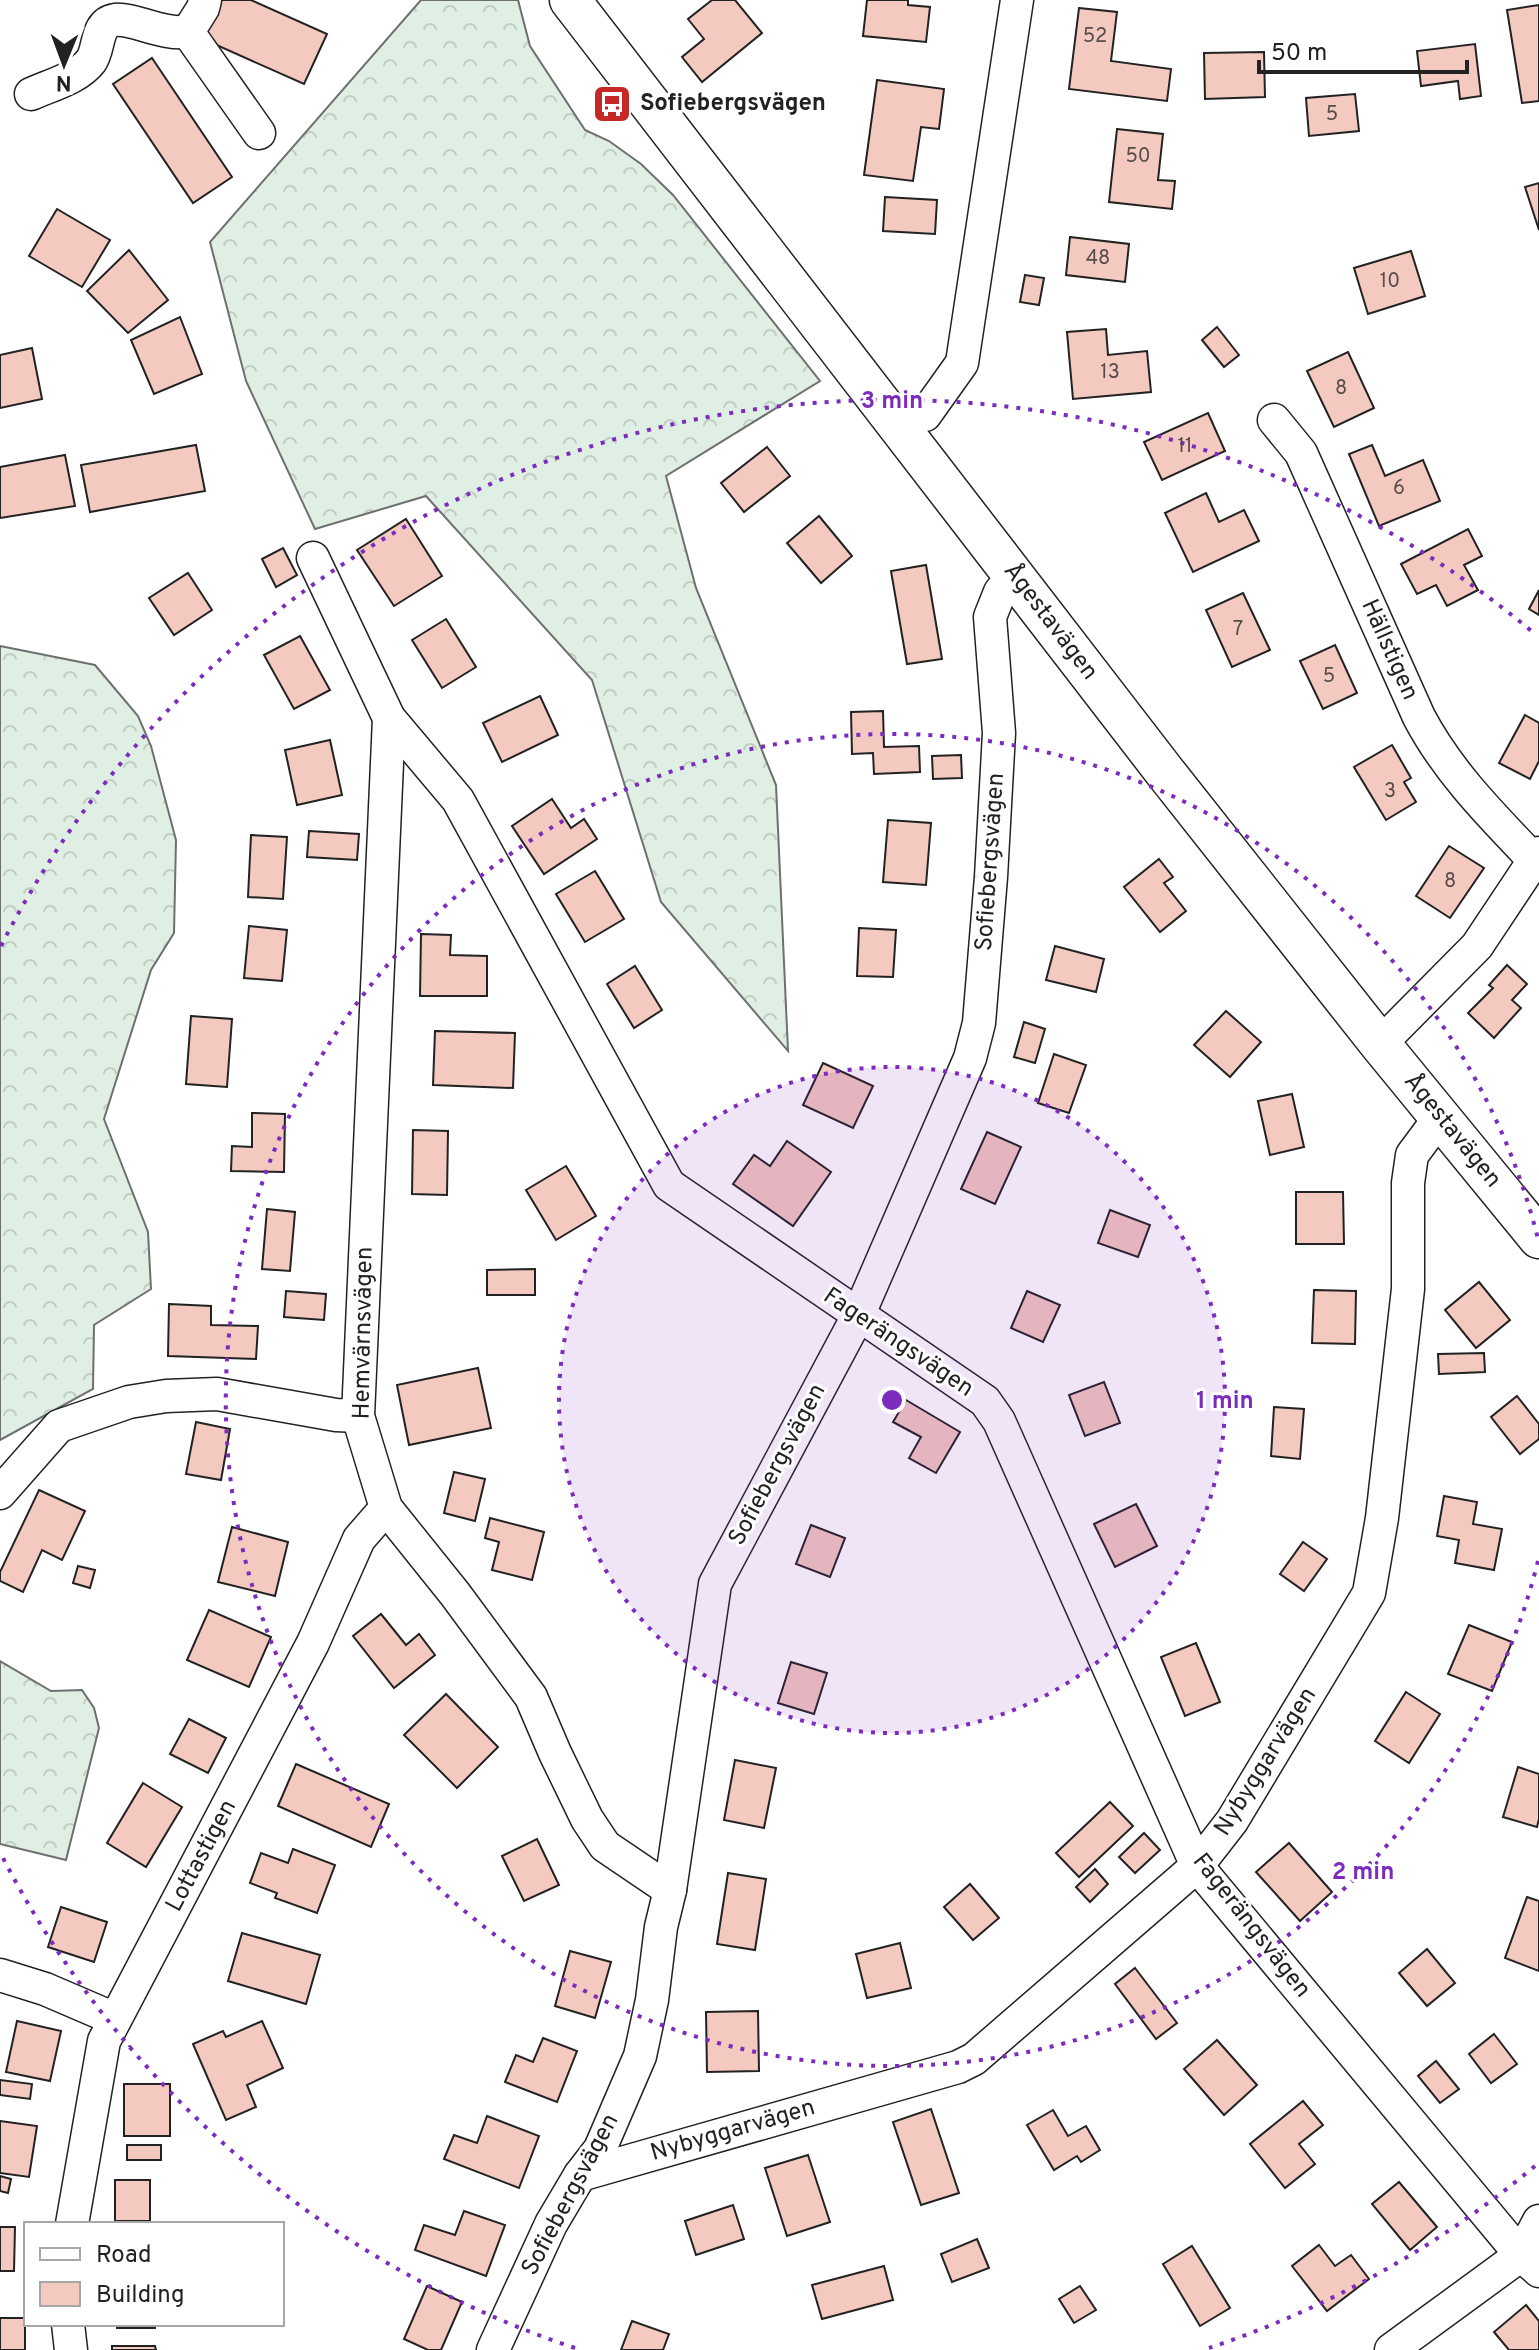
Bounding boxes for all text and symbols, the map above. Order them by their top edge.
north arrow [24,24,104,104]
house number: 52 [1083,24,1107,50]
scale bar [1259,24,1467,74]
text: 50 m [1271,39,1327,69]
text: N [56,68,72,95]
bus stop icon: Sofiebergsvägen [591,83,633,125]
place label: Sofiebergsvägen [640,89,826,119]
house number: 5 [1326,102,1338,128]
house number: 50 [1125,144,1151,170]
house number: 48 [1086,246,1110,272]
house number: 10 [1380,269,1400,295]
house number: 13 [1100,360,1120,386]
house number: 8 [1335,376,1347,402]
text: 3 min [861,387,923,417]
house number: 11 [1178,434,1192,460]
house number: 6 [1393,476,1405,502]
street label: Ågestavägen [996,557,1105,687]
street label: Hällstigen [1354,595,1424,705]
house number: 7 [1233,617,1243,643]
house number: 5 [1323,664,1335,690]
street label: Sofiebergsvägen [970,772,1012,952]
house number: 3 [1384,779,1396,805]
house number: 8 [1444,869,1456,895]
street label: Ågestavägen [1397,1067,1508,1194]
street label: Hemvärnsvägen [347,1246,381,1420]
street label: Fagerängsvägen [817,1282,979,1404]
street label: Sofiebergsvägen [723,1379,833,1551]
centre of rings [878,1386,906,1414]
text: 1 min [1196,1387,1254,1417]
street label: Nybyggarvägen [1208,1682,1324,1842]
street label: Lottastigen [160,1795,244,1917]
street label: Fagerängsvägen [1185,1848,1317,2004]
text: 2 min [1332,1858,1394,1888]
street label: Nybyggarvägen [647,2093,819,2169]
street label: Sofiebergsvägen [516,2109,626,2281]
legend [24,2222,284,2326]
text: Road [96,2241,152,2271]
text: Building [96,2281,185,2311]

